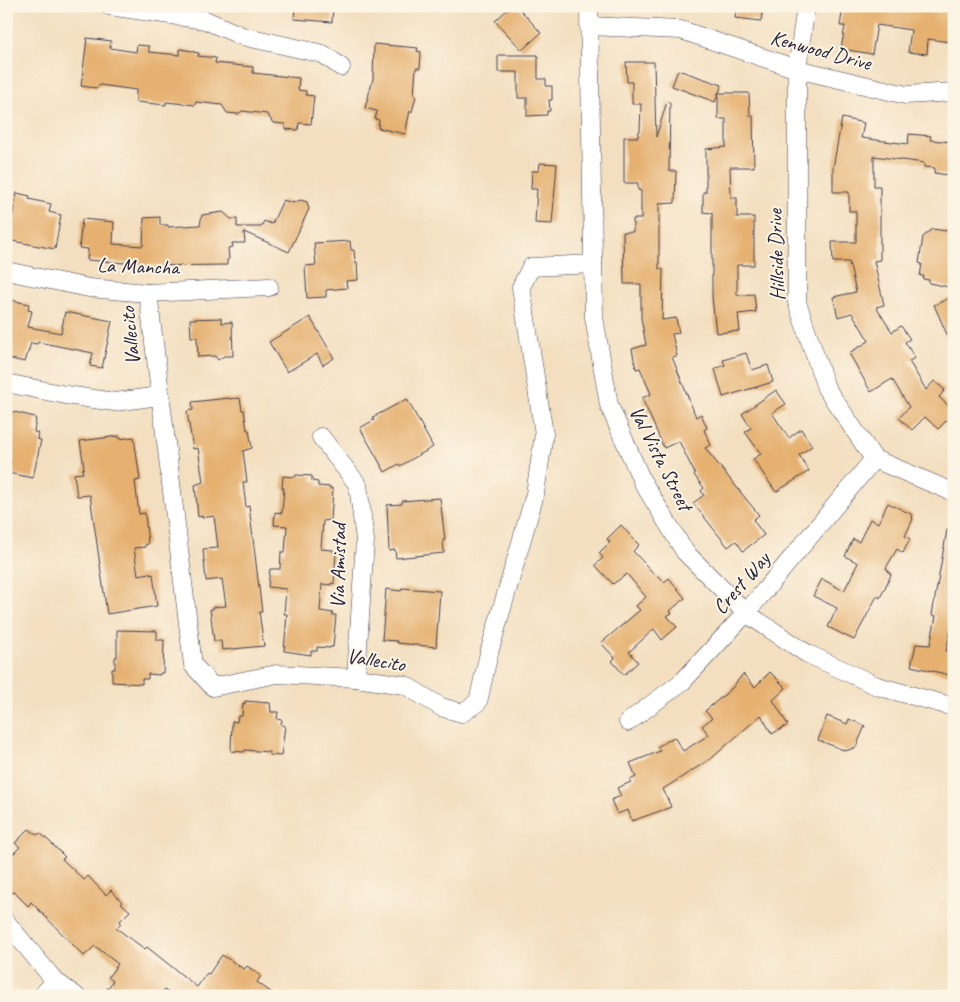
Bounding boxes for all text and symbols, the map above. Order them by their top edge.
street label: Kenwood Drive [768,24,875,76]
street label: Hillside Drive [761,208,791,301]
street label: La Mancha [97,252,182,281]
street label: Vallecito [114,304,146,366]
street label: Val Vista Street [624,401,700,517]
street label: Via Amistad [324,519,352,609]
street label: Crest Way [707,545,776,620]
street label: Vallecito [345,643,408,678]

